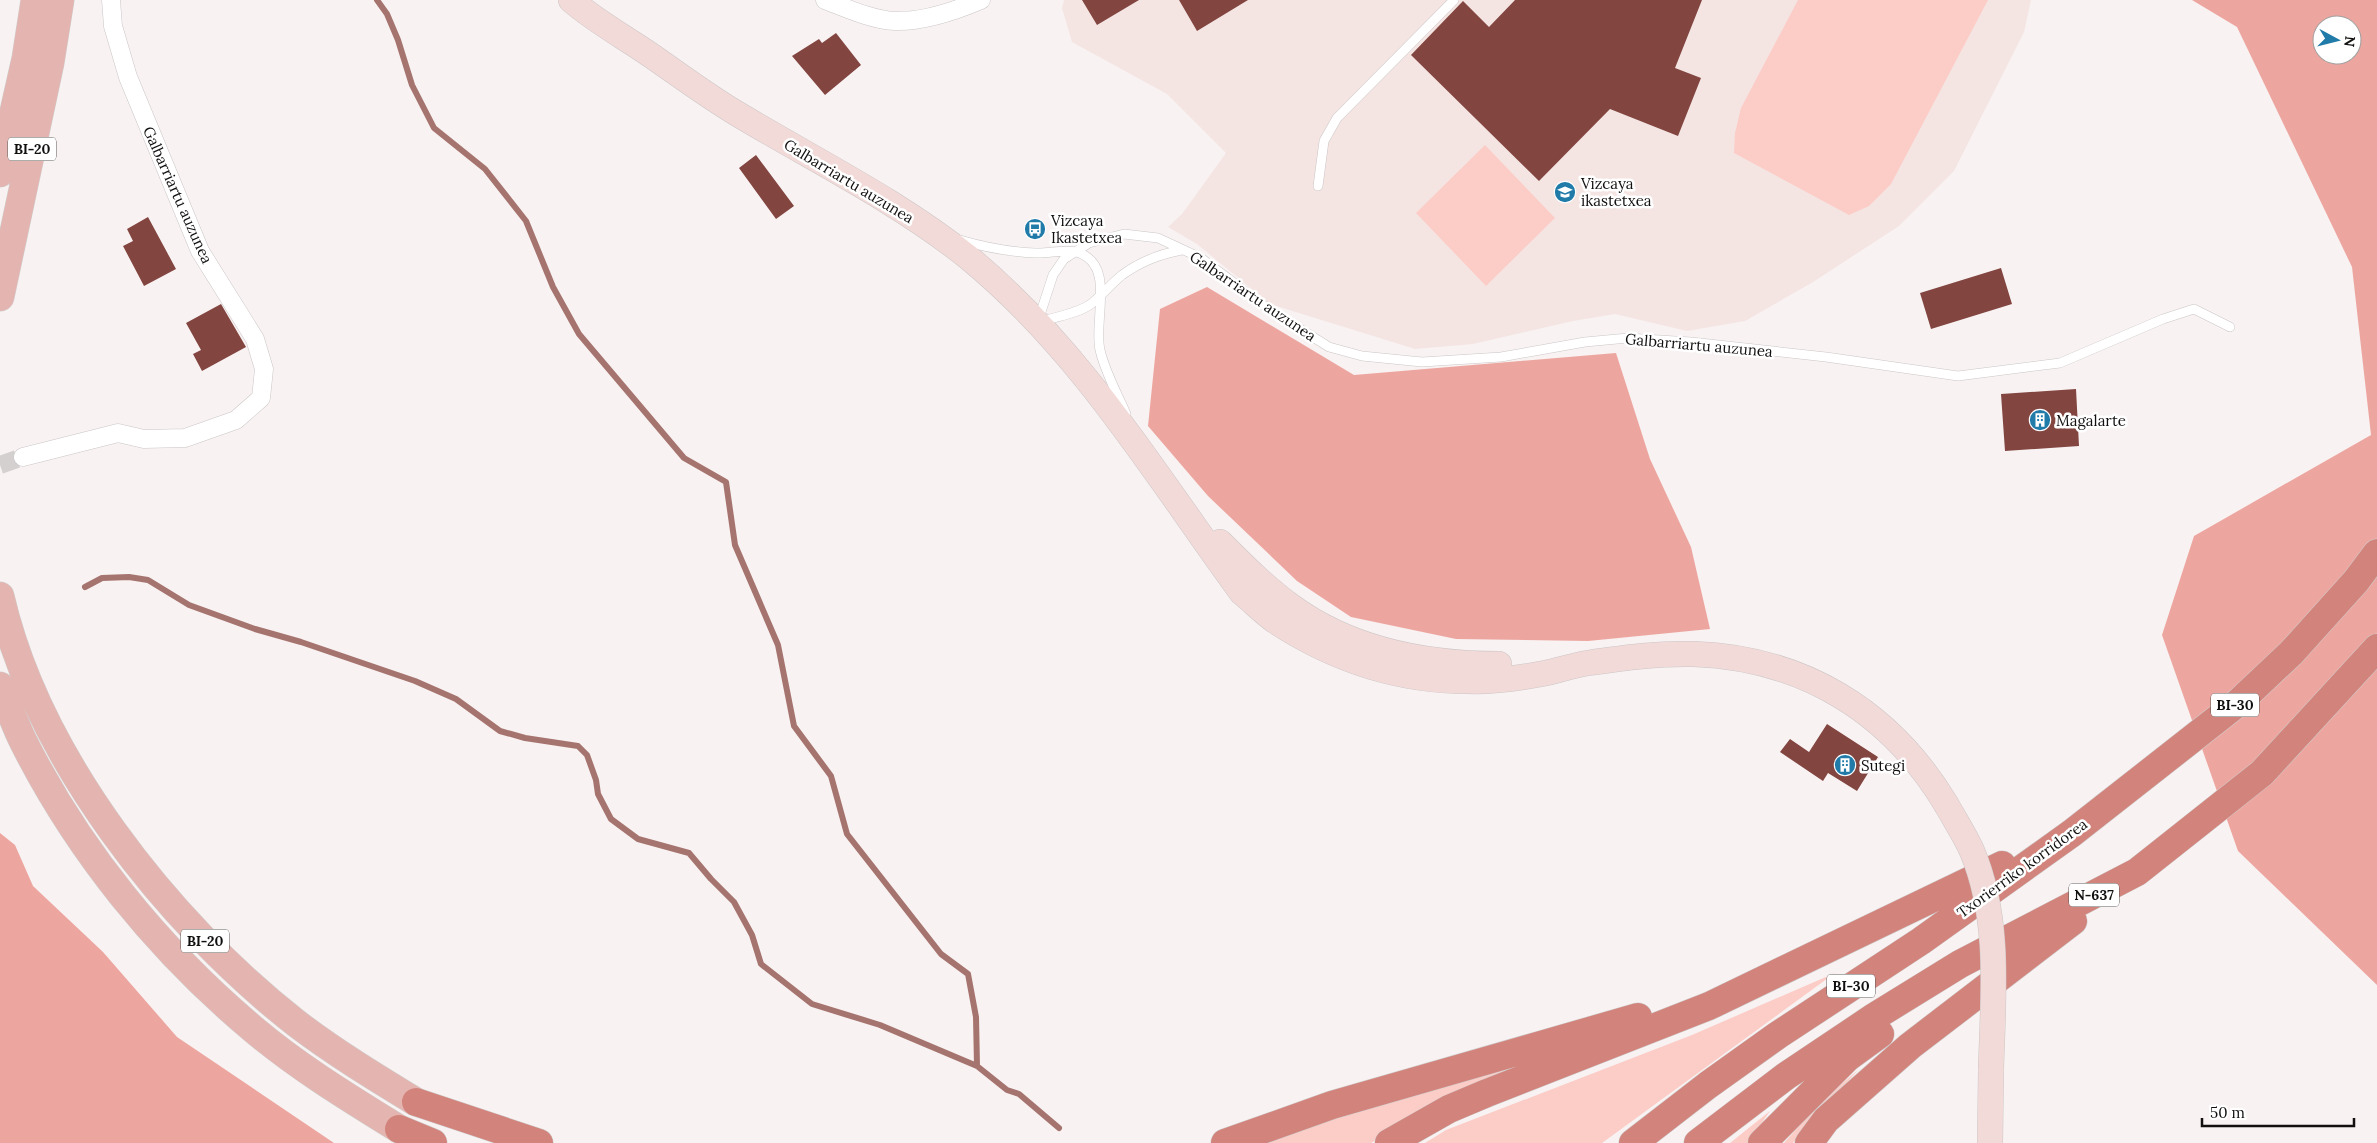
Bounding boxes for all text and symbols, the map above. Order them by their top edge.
north arrow [2312,15,2362,65]
text: N [2340,35,2359,48]
street label: Galbarriartu auzunea [139,123,217,267]
street label: Galbarriartu auzunea [781,135,918,227]
road number: BI-20 [8,138,56,160]
place label: Vizcaya ikastetxea [1580,174,1652,210]
school or university icon: Vizcaya ikastetxea [1553,180,1577,204]
place label: Vizcaya Ikastetxea [1050,211,1123,247]
bus stop icon: Vizcaya Ikastetxea [1023,217,1047,241]
street label: Galbarriartu auzunea [1186,247,1320,345]
street label: Galbarriartu auzunea [1624,329,1774,361]
building icon: Magalarte [2028,408,2052,432]
place label: Magalarte [2056,411,2126,430]
road number: BI-30 [2211,694,2259,716]
building icon: Sutegi [1833,753,1857,777]
place label: Sutegi [1861,756,1905,775]
street label: Txorierriko korridorea [1953,814,2091,922]
road number: N-637 [2069,884,2119,906]
road number: BI-20 [181,929,229,952]
road number: BI-30 [1827,974,1875,998]
scale bar [2202,1096,2354,1128]
text: 50 m [2210,1103,2245,1122]

